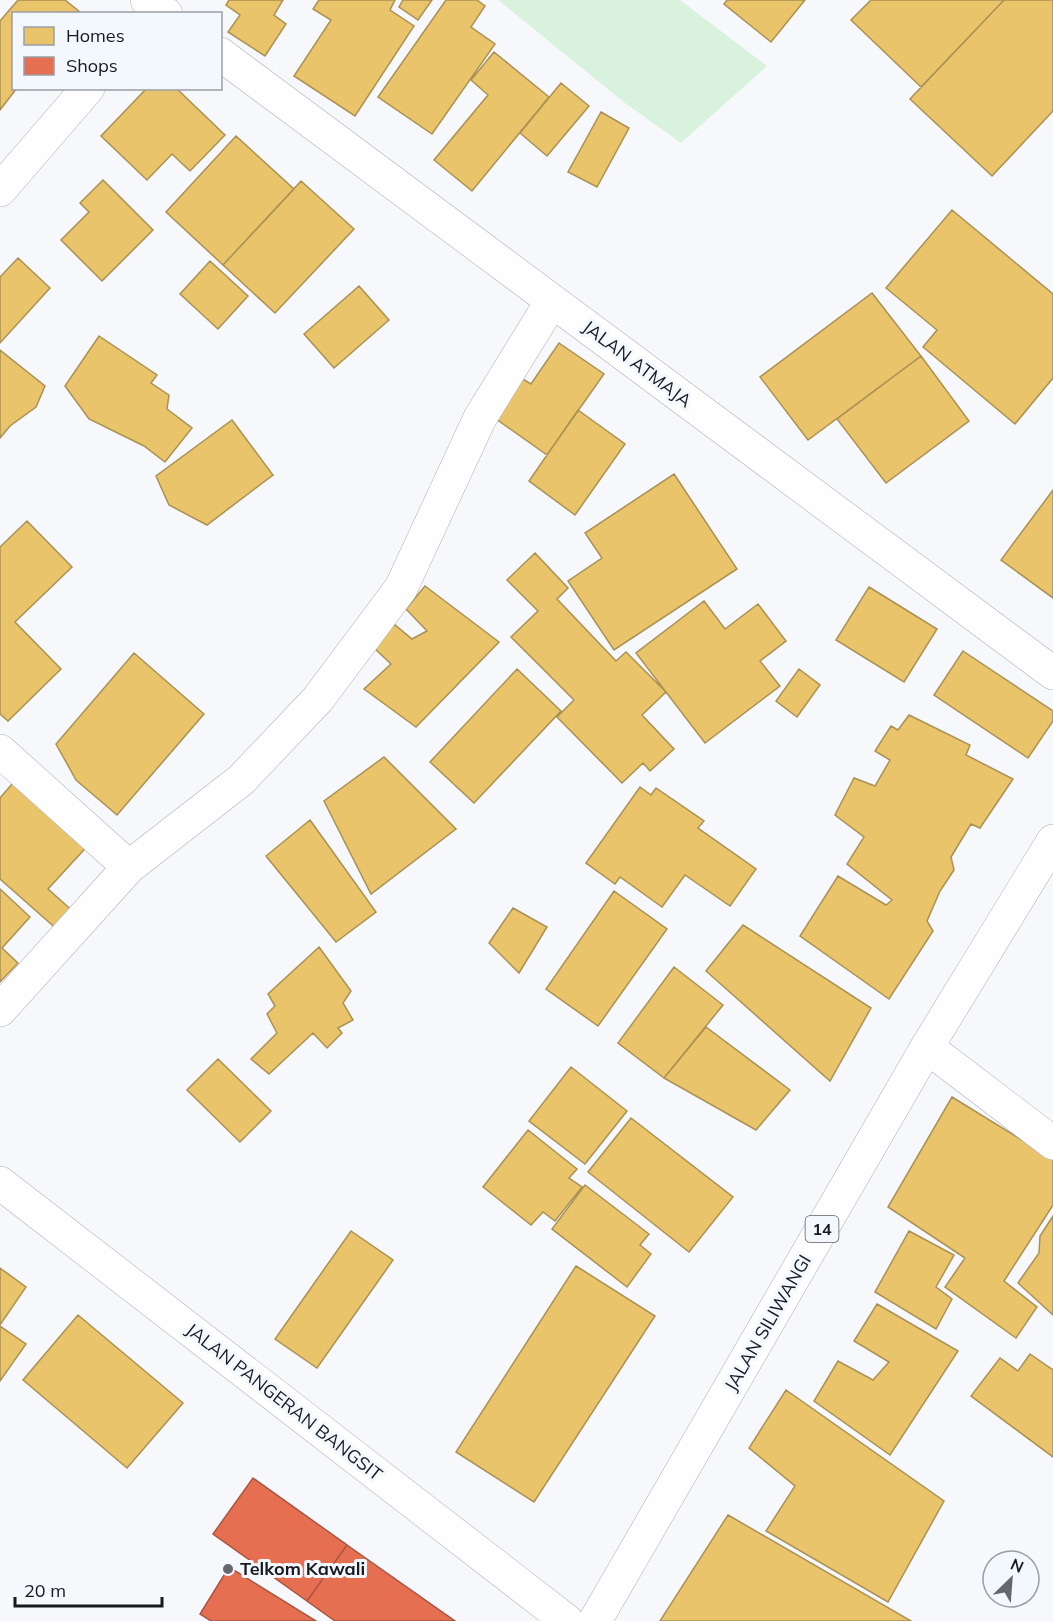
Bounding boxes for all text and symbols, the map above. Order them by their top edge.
legend [12,12,222,90]
text: Homes [66,24,125,47]
text: Shops [66,54,118,77]
street label: JALAN ATMAJA [578,315,696,412]
road number: 14 [806,1216,838,1242]
street label: JALAN SILIWANGI [719,1250,816,1395]
street label: JALAN PANGERAN BANGSIT [181,1318,387,1486]
north arrow [981,1549,1041,1609]
text: N [1008,1554,1027,1577]
place label: Telkom Kawali [240,1557,365,1580]
marker: Telkom Kawali [221,1562,235,1576]
scale bar [15,1570,162,1608]
text: 20 m [24,1579,66,1602]

